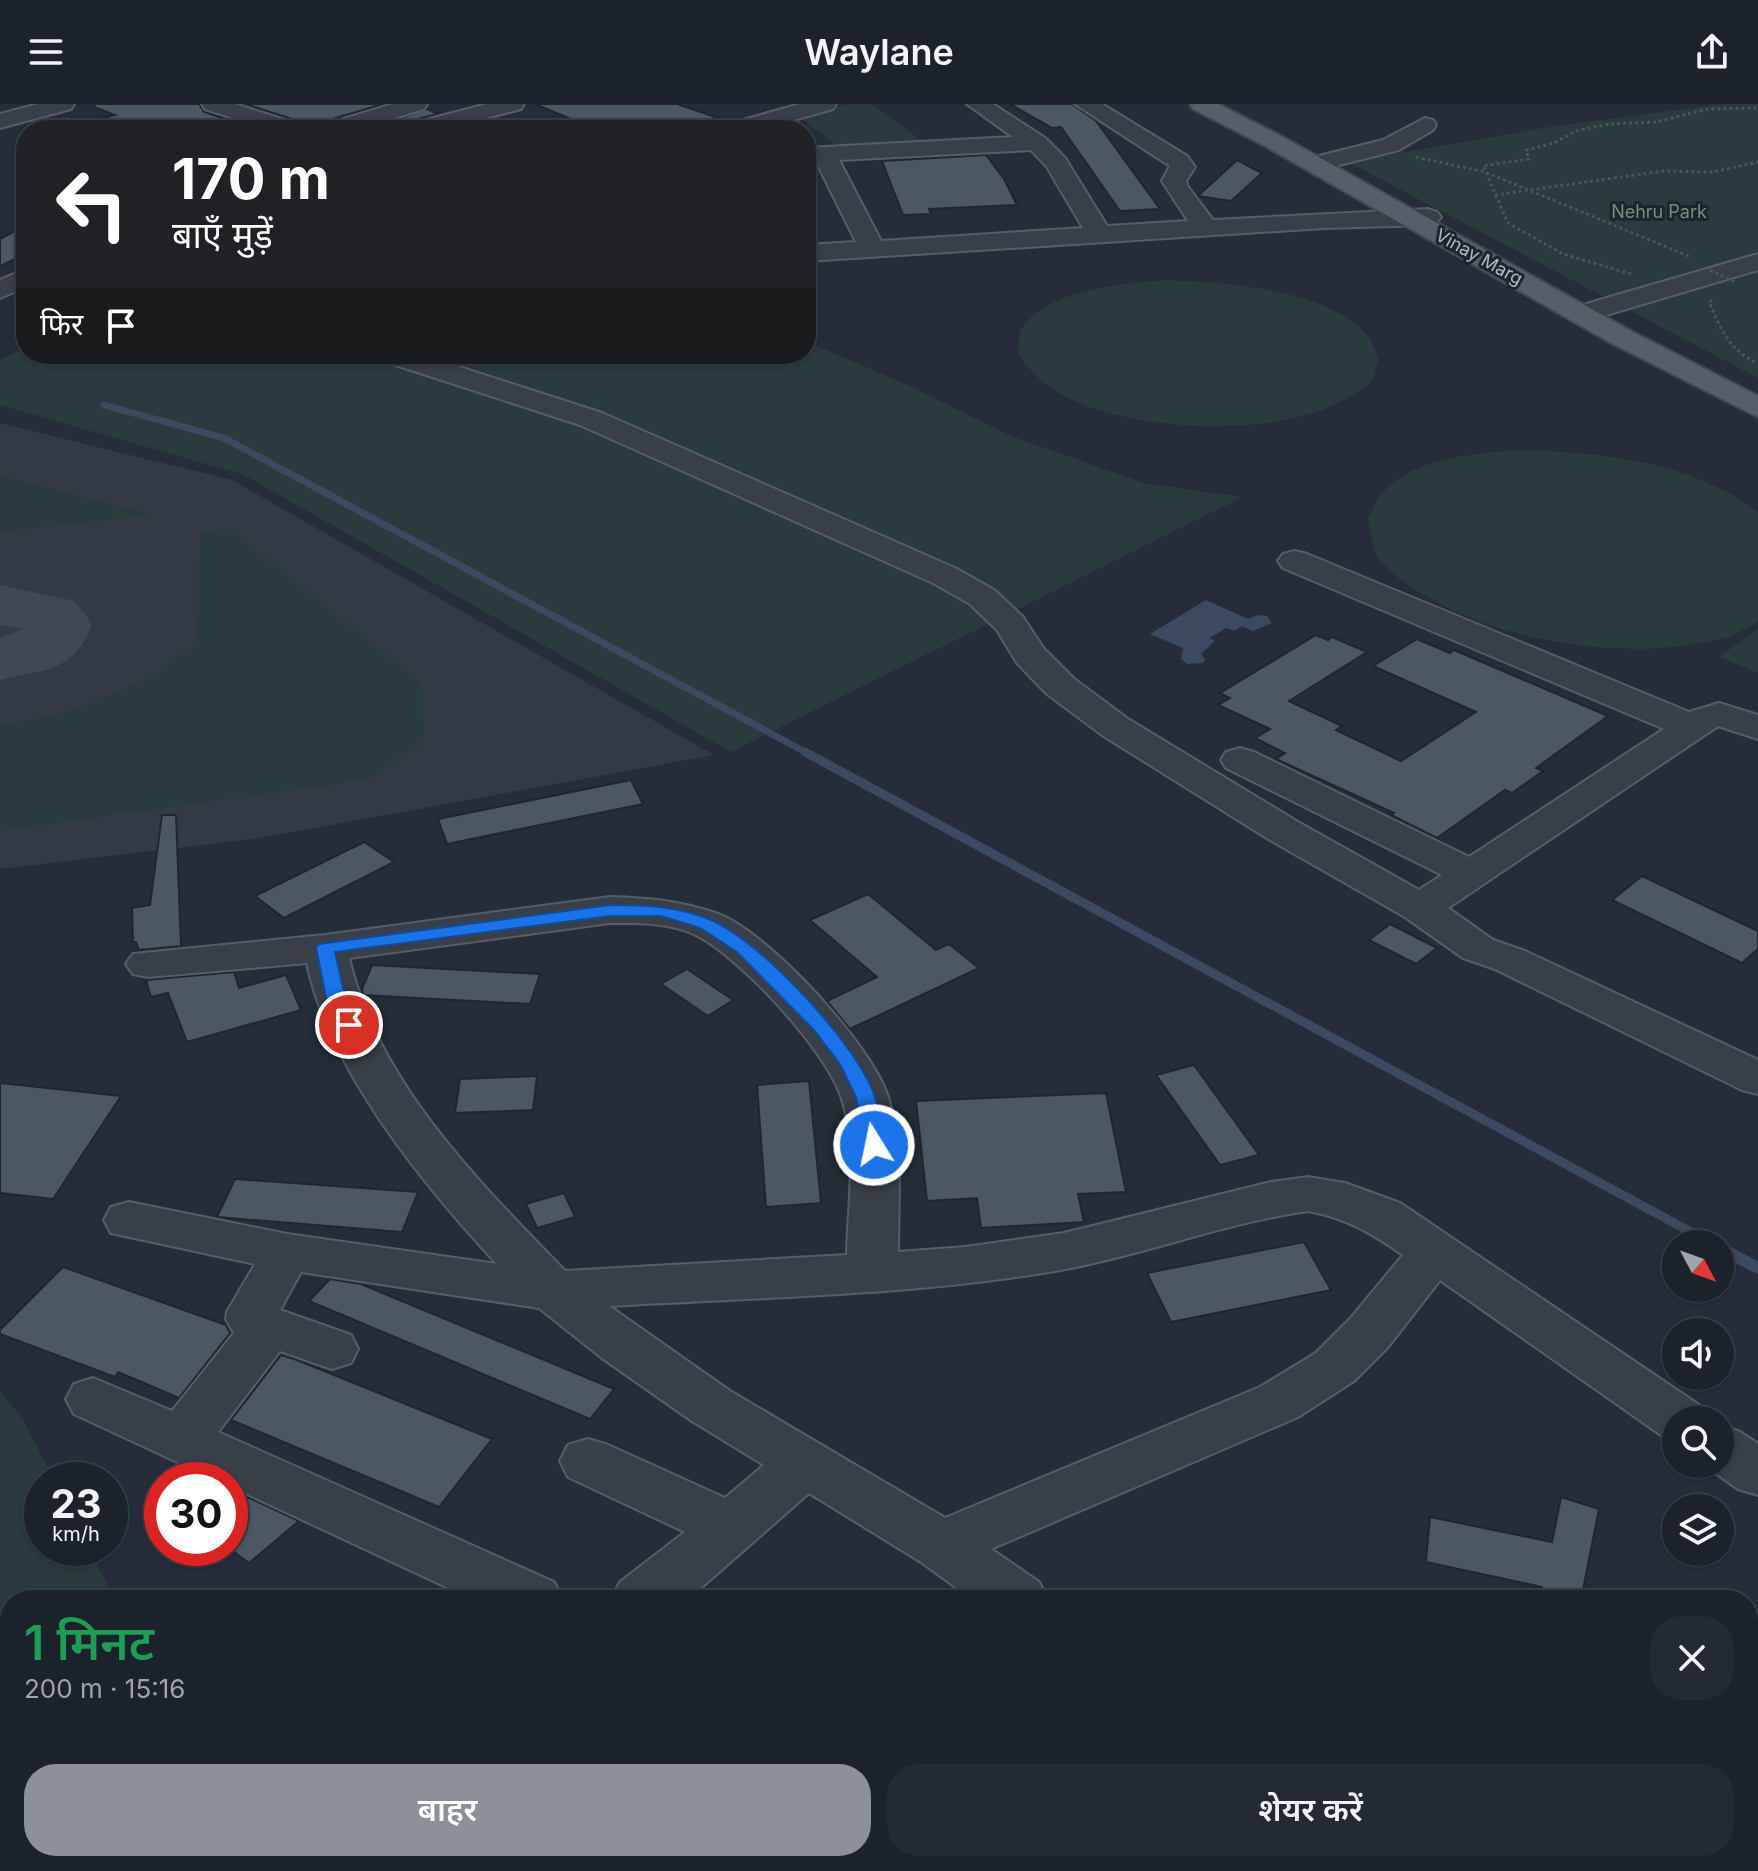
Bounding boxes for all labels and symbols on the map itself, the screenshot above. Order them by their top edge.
park label: Nehru Park [1611,201,1707,222]
street label: Vinay Marg [1432,224,1526,289]
pin [315,991,383,1059]
position arrow [832,1103,916,1187]
north arrow [1662,1230,1734,1302]
speed limit sign: 30 [144,1462,248,1566]

